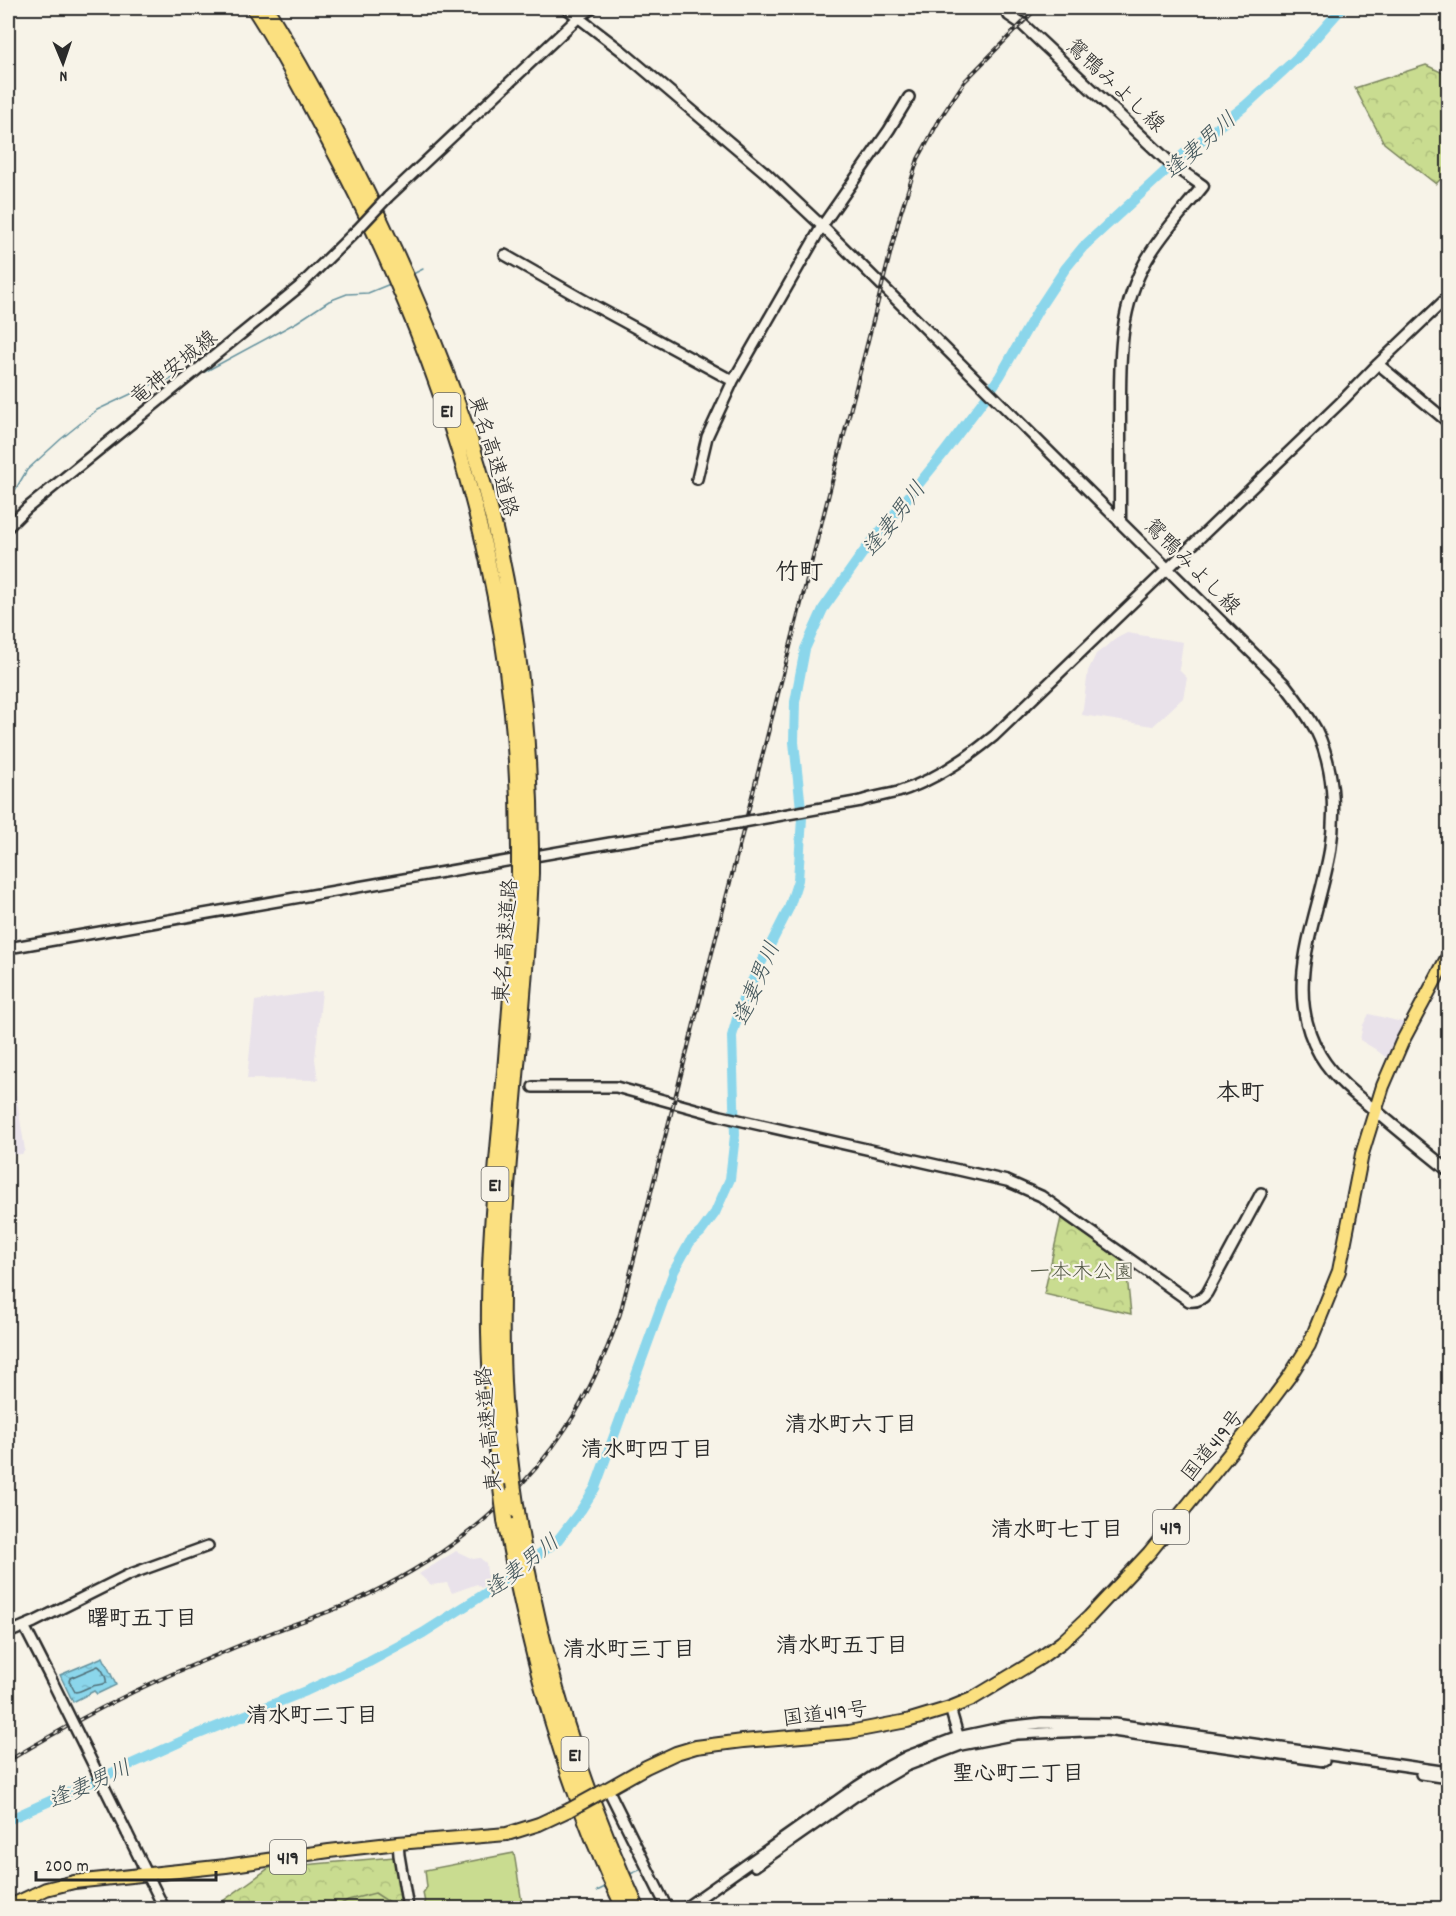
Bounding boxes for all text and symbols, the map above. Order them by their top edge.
north arrow [33,33,93,93]
street label: 鴛鴨みよし線 [1058,33,1170,141]
text: N [59,64,68,87]
water label: 逢妻男川 [1158,106,1245,187]
street label: 竜神安城線 [125,325,225,414]
street label: 東名高速道路 [458,392,524,522]
road number: E1 [434,393,460,427]
water label: 逢妻男川 [856,476,935,564]
street label: 鴛鴨みよし線 [1136,513,1246,623]
district label: 竹町 [775,557,823,591]
street label: 東名高速道路 [489,877,527,1005]
water label: 逢妻男川 [727,938,790,1031]
district label: 本町 [1216,1078,1264,1112]
road number: E1 [482,1167,508,1201]
park label: 一本木公園 [1030,1259,1135,1289]
street label: 東名高速道路 [471,1365,511,1493]
street label: 国道419号 [1176,1404,1253,1490]
district label: 清水町六丁目 [785,1411,917,1442]
district label: 清水町四丁目 [581,1436,713,1467]
road number: 419 [1153,1510,1189,1544]
district label: 清水町七丁目 [991,1516,1123,1547]
water label: 逢妻男川 [479,1528,567,1607]
district label: 曙町五丁目 [87,1605,197,1636]
district label: 清水町五丁目 [776,1632,908,1663]
district label: 清水町三丁目 [563,1636,695,1667]
street label: 国道419号 [781,1696,870,1736]
district label: 清水町二丁目 [246,1702,378,1733]
road number: E1 [562,1737,588,1771]
water label: 逢妻男川 [44,1754,137,1818]
district label: 聖心町二丁目 [952,1760,1084,1791]
road number: 419 [270,1840,306,1874]
scale bar [36,1844,216,1882]
text: 200 m [45,1855,89,1880]

